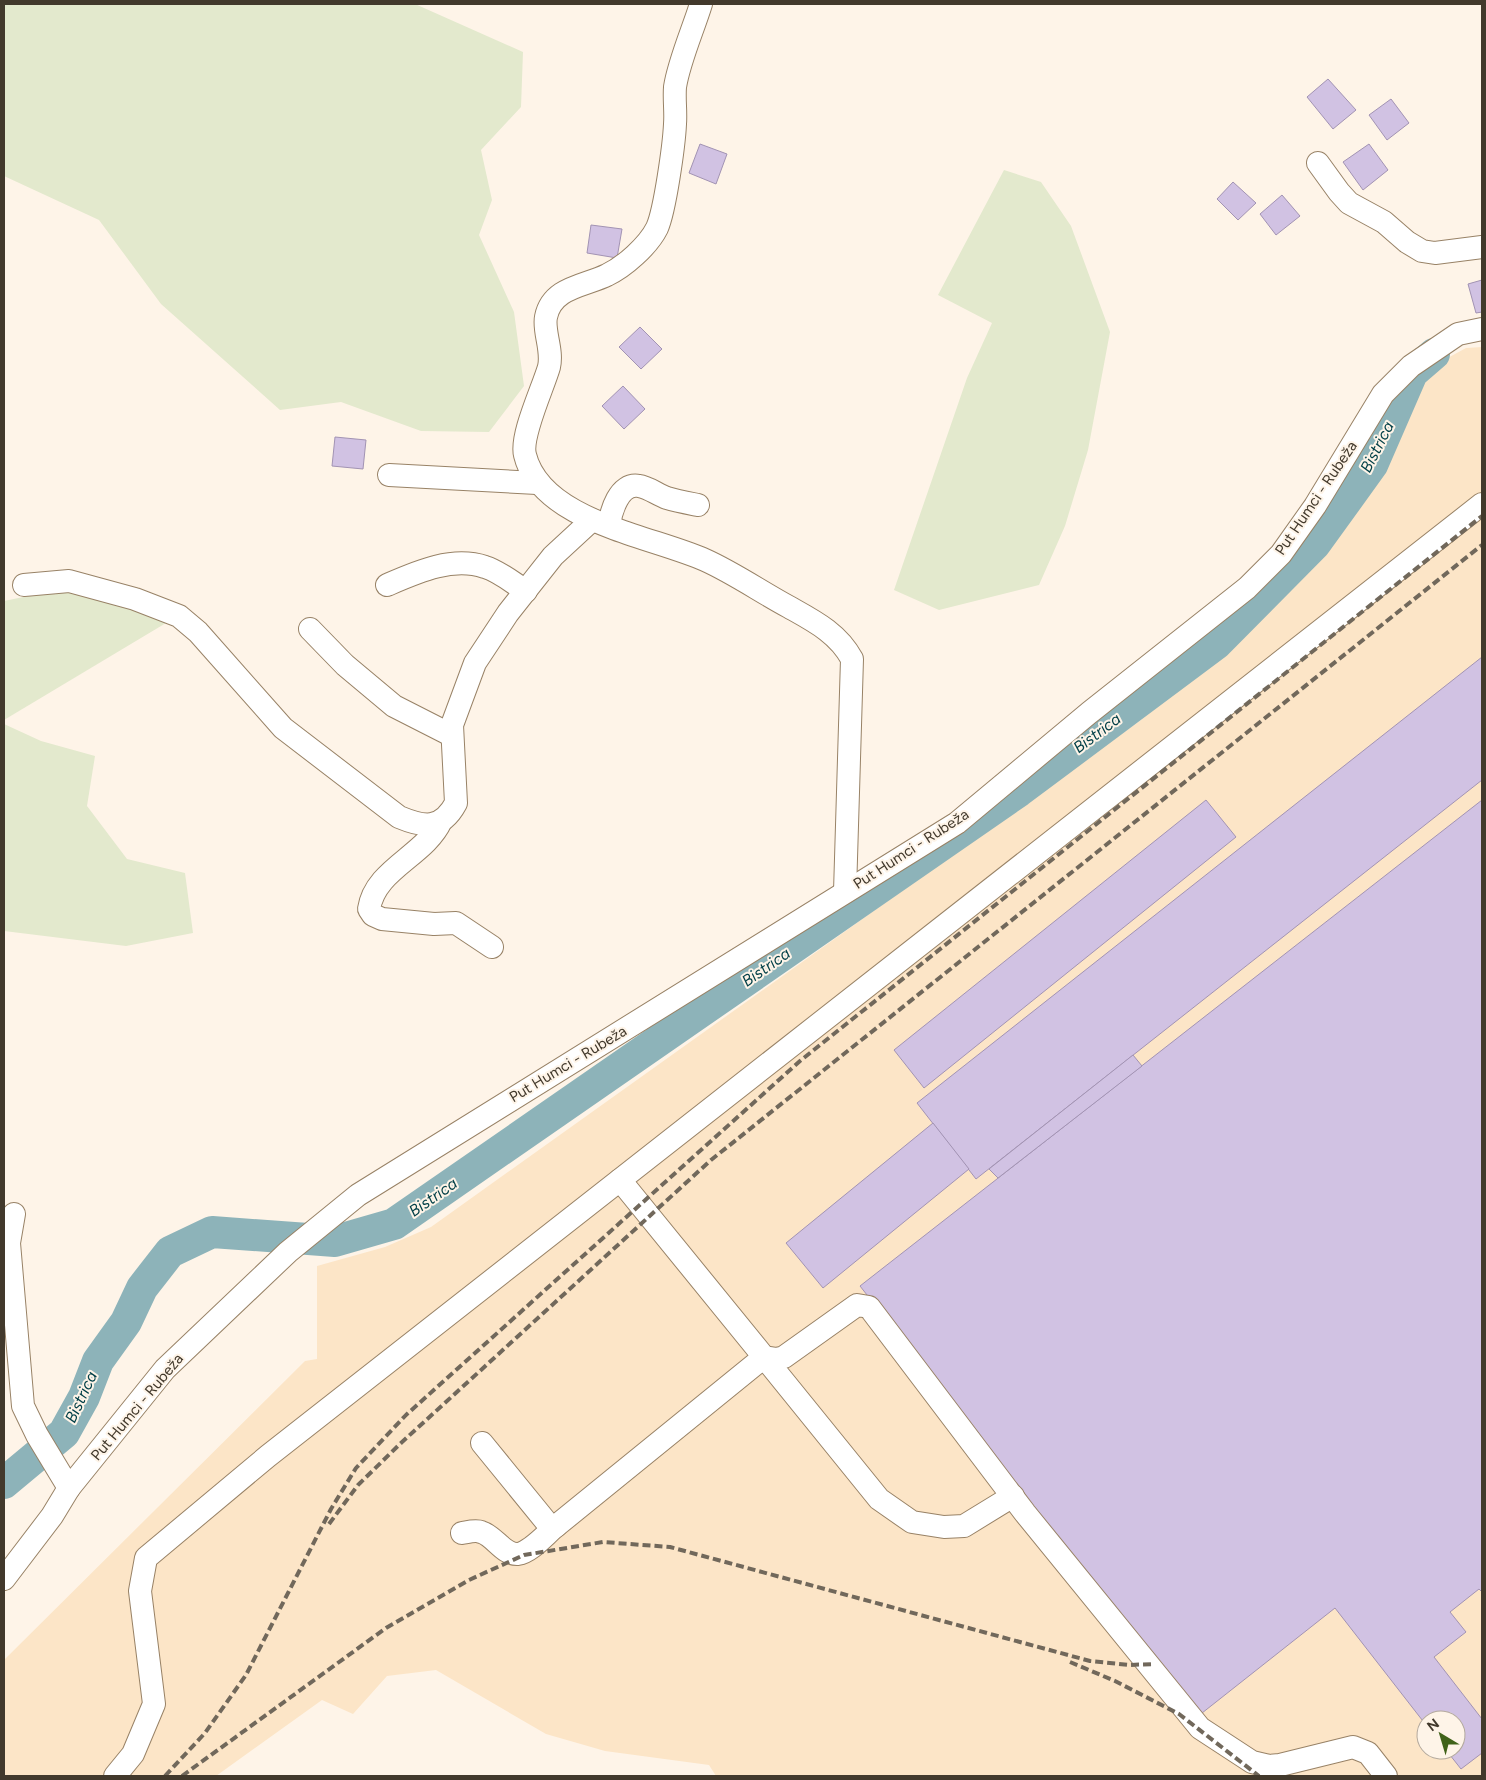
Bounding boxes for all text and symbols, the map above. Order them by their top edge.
water label: Bistrica [1356,418,1398,476]
street label: Put Humci - Rubeža [1271,438,1361,558]
water label: Bistrica [1070,709,1124,757]
street label: Put Humci - Rubeža [850,805,972,893]
water label: Bistrica [738,944,794,990]
street label: Put Humci - Rubeža [506,1022,630,1106]
water label: Bistrica [405,1174,461,1220]
street label: Put Humci - Rubeža [87,1350,187,1464]
water label: Bistrica [61,1368,101,1426]
north arrow [1416,1710,1466,1760]
text: N [1424,1715,1443,1735]

